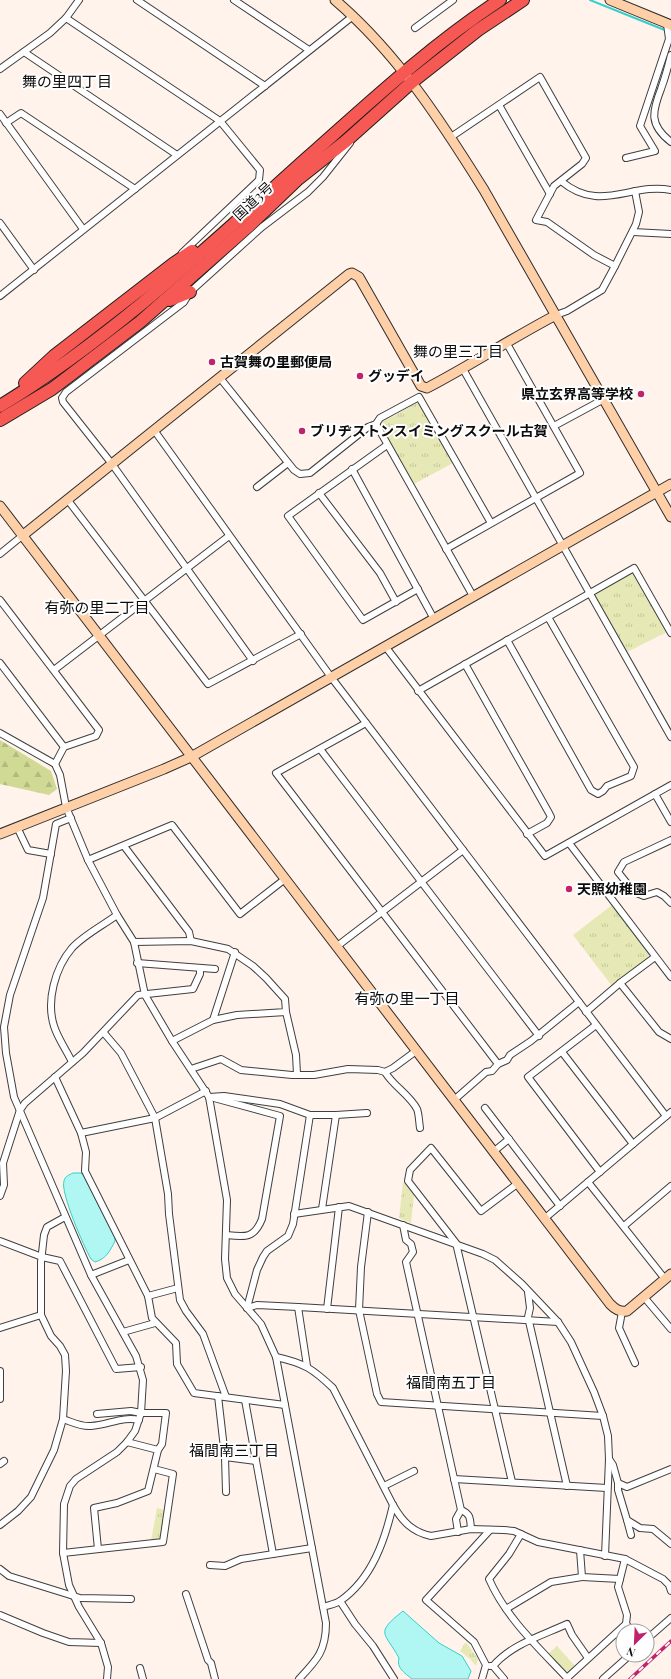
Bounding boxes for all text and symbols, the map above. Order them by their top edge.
district label: 舞の里四丁目 [22,71,112,91]
street label: 国道3号 [229,177,277,224]
district label: 舞の里三丁目 [413,341,503,361]
place label: 古賀舞の里郵便局 [220,352,332,371]
marker: 古賀舞の里郵便局 [207,357,217,367]
place label: グッデイ [368,366,424,385]
marker: グッデイ [355,371,365,381]
place label: 県立玄界高等学校 [521,384,633,403]
marker: 県立玄界高等学校 [636,389,646,399]
place label: ブリヂストンスイミングスクール古賀 [310,421,548,440]
marker: ブリヂストンスイミングスクール古賀 [297,426,307,436]
district label: 有弥の里二丁目 [44,597,150,617]
place label: 天照幼稚園 [577,879,647,898]
marker: 天照幼稚園 [564,884,574,894]
district label: 有弥の里一丁目 [354,988,460,1008]
district label: 福間南五丁目 [406,1372,496,1392]
district label: 福間南三丁目 [189,1440,279,1460]
north arrow [615,1623,655,1663]
text: N [624,1644,637,1661]

